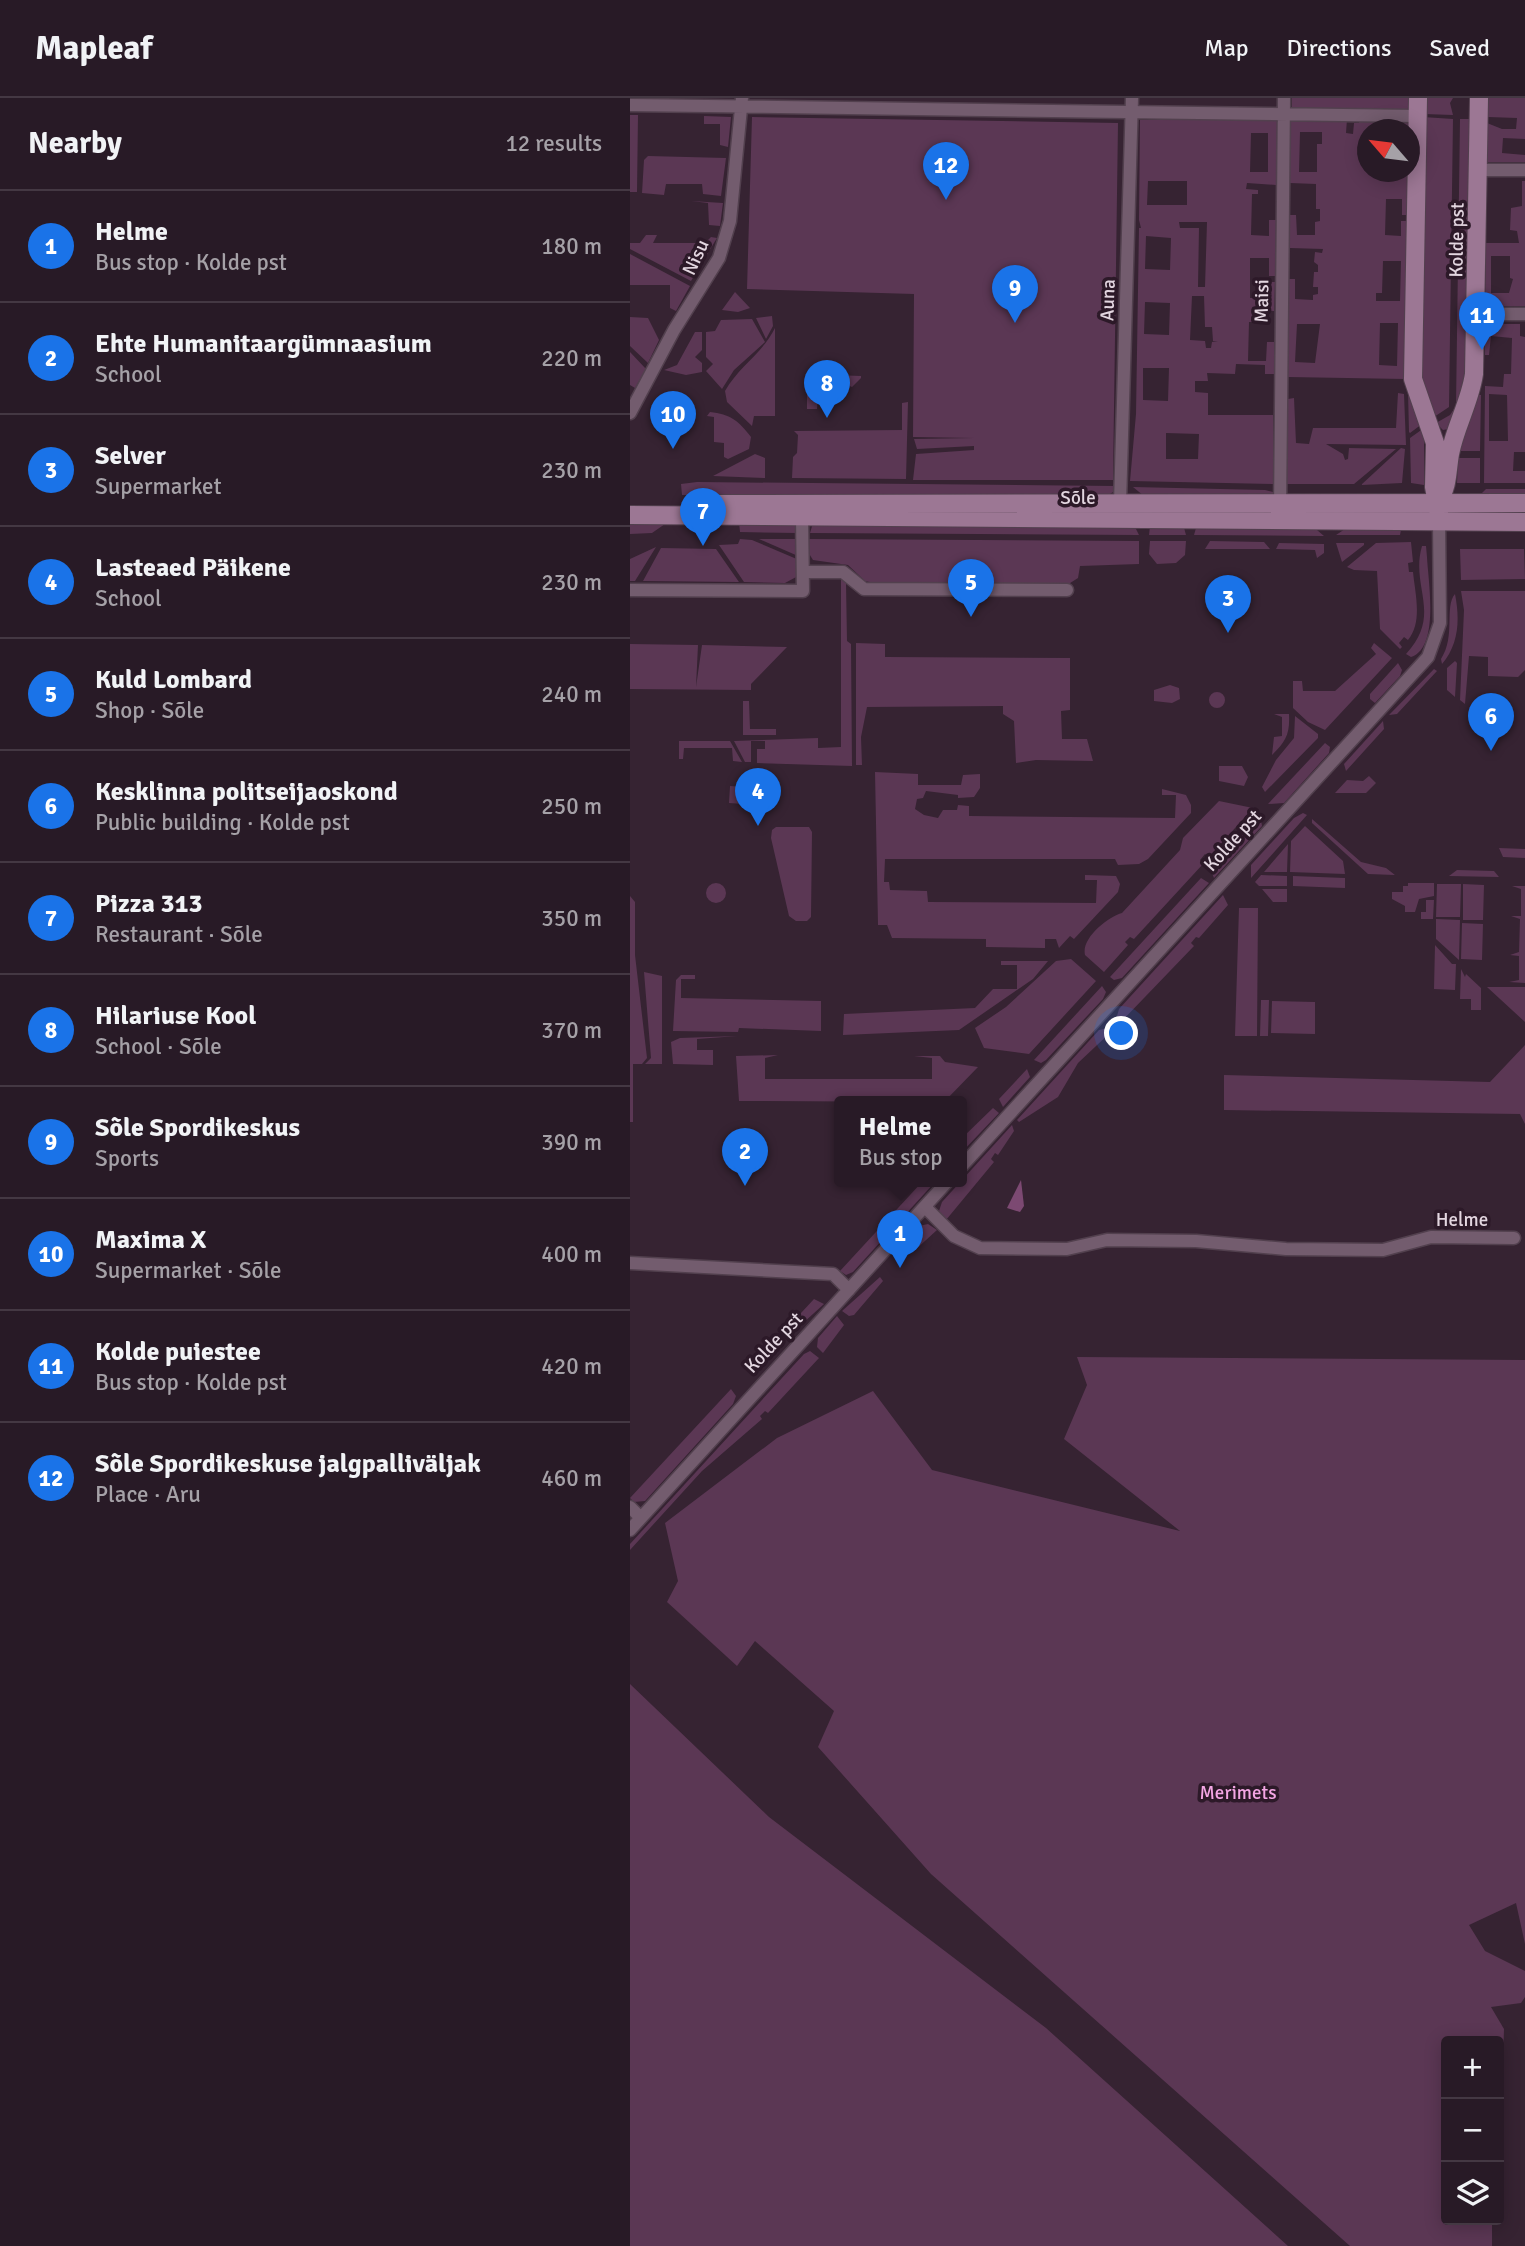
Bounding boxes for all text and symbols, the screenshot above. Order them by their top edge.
text: Mapleaf [35,28,152,69]
text: Map [1204,33,1249,63]
text: Directions [1287,33,1392,63]
text: Saved [1430,33,1490,63]
north arrow [1357,119,1420,182]
text: Nearby [28,125,122,162]
text: 12 results [505,129,602,158]
pin: 12 [923,142,969,200]
street label: Kolde pst [1444,202,1470,278]
text: Helme [95,216,168,248]
text: 1 [45,232,57,261]
text: 180 m [541,232,602,261]
street label: Nisu [677,236,715,279]
text: Bus stop · Kolde pst [95,248,287,277]
pin: 9 [992,265,1038,323]
street label: Auna [1095,279,1121,321]
street label: Maisi [1250,279,1274,323]
pin: 11 [1459,292,1505,350]
text: Ehte Humanitaargümnaasium [95,328,432,360]
text: 2 [45,344,57,373]
text: 220 m [541,344,602,373]
text: School [95,360,162,389]
pin: 8 [804,360,850,418]
pin: 10 [650,391,696,449]
text: Selver [95,440,166,472]
text: 3 [45,456,57,485]
text: 230 m [541,456,602,485]
text: Supermarket [95,472,222,501]
street label: Sõle [1060,486,1096,510]
pin: 7 [680,488,726,546]
text: Lasteaed Päikene [95,552,291,584]
pin: 5 [948,559,994,617]
text: 4 [45,568,57,597]
text: 230 m [541,568,602,597]
pin: 3 [1205,575,1251,633]
text: School [95,584,162,613]
text: Kuld Lombard [95,664,252,696]
text: 5 [45,680,57,709]
text: 240 m [541,680,602,709]
pin: 6 [1468,693,1514,751]
text: Shop · Sõle [95,696,204,725]
pin: 4 [735,768,781,826]
text: Kesklinna politseijaoskond [95,776,398,808]
text: 6 [45,792,57,821]
text: 250 m [541,792,602,821]
street label: Kolde pst [1199,804,1267,877]
text: Public building · Kolde pst [95,808,350,837]
text: Pizza 313 [95,888,203,920]
text: 7 [45,904,57,933]
text: 350 m [541,904,602,933]
text: Restaurant · Sõle [95,920,263,949]
text: Hilariuse Kool [95,1000,256,1032]
text: 8 [45,1016,57,1045]
text: 370 m [541,1016,602,1045]
your location [1104,1016,1138,1050]
text: School · Sõle [95,1032,222,1061]
popup [834,1096,967,1187]
text: Helme [859,1111,931,1143]
text: Sõle Spordikeskus [95,1112,300,1144]
text: 9 [45,1128,57,1157]
text: 390 m [541,1128,602,1157]
pin: 2 [722,1128,768,1186]
text: Bus stop [859,1143,942,1172]
text: Sports [95,1144,159,1173]
street label: Helme [1436,1208,1488,1232]
pin: 1 [877,1210,923,1268]
text: Maxima X [95,1224,207,1256]
text: 10 [39,1240,63,1269]
text: 400 m [541,1240,602,1269]
text: Supermarket · Sõle [95,1256,282,1285]
street label: Kolde pst [739,1307,808,1378]
text: Kolde puiestee [95,1336,261,1368]
text: 11 [39,1352,63,1381]
text: 420 m [541,1352,602,1381]
text: Bus stop · Kolde pst [95,1368,287,1397]
text: Sõle Spordikeskuse jalgpalliväljak [95,1448,481,1480]
text: 12 [39,1464,63,1493]
text: 460 m [541,1464,602,1493]
text: Place · Aru [95,1480,201,1509]
park label: Merimets [1200,1781,1276,1805]
map controls [1441,2036,1504,2225]
button: + [1441,2036,1504,2099]
button: − [1441,2099,1504,2162]
button: layers [1441,2162,1504,2225]

